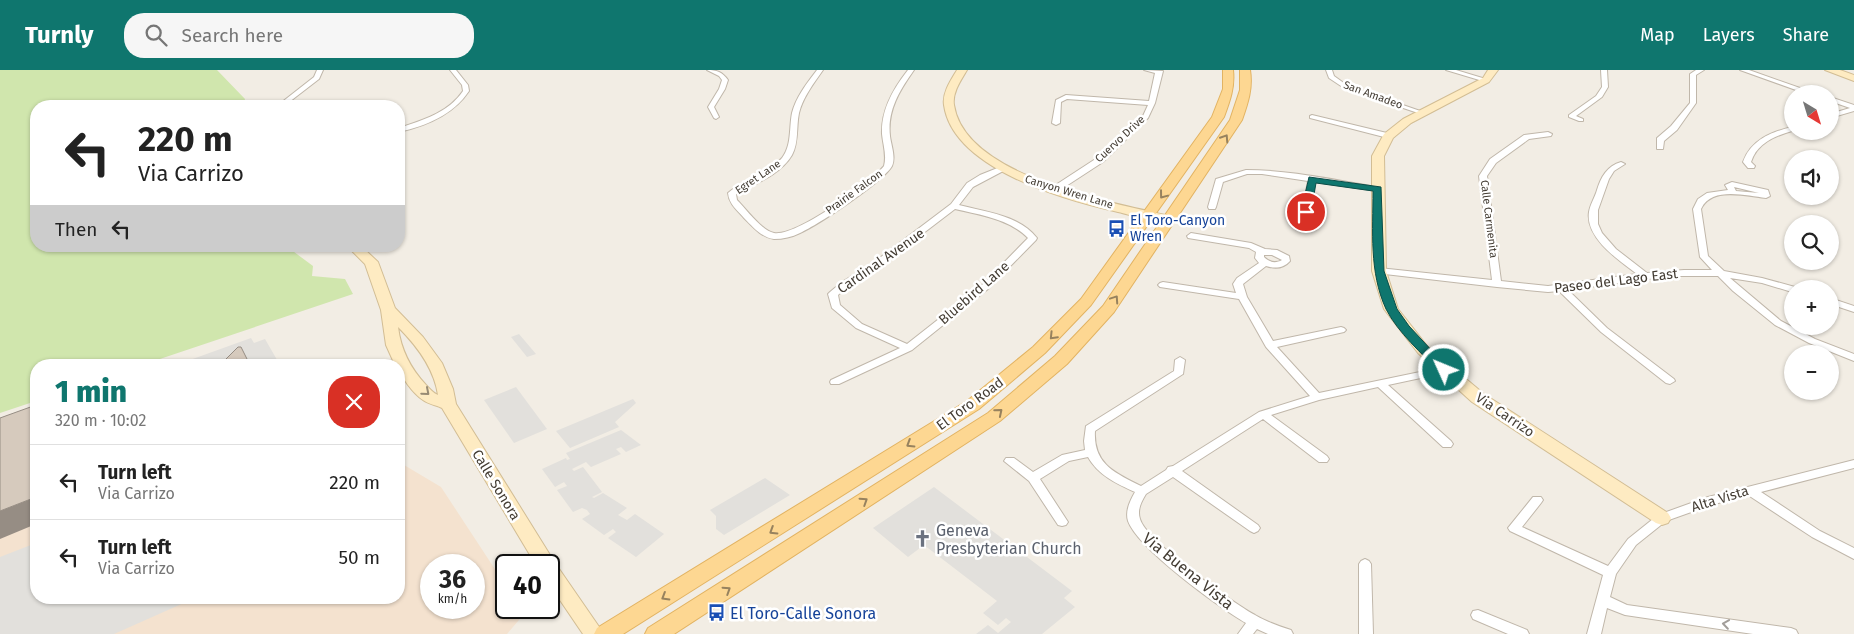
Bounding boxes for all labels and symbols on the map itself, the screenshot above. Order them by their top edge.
street label: San Amadeo [1342,78,1404,112]
north arrow [1784,85,1839,140]
street label: Cuervo Drive [1092,113,1148,165]
one-way arrow [1218,134,1228,143]
street label: Egret Lane [733,157,783,197]
street label: Prairie Falcon [823,167,885,217]
street label: Canyon Wren Lane [1023,172,1115,212]
street label: Calle Carmenita [1478,179,1500,259]
one-way arrow [1160,189,1168,198]
pin [1285,191,1327,233]
place label: El Toro-Canyon Wren [1130,212,1225,245]
bus stop icon: El Toro-Canyon Wren [1106,218,1126,238]
street label: Cardinal Avenue [834,225,928,297]
street label: Bluebird Lane [935,258,1013,328]
street label: Paseo del Lago East [1553,265,1680,297]
one-way arrow [1109,295,1119,304]
one-way arrow [1050,330,1059,339]
position arrow [1417,343,1469,395]
street label: El Toro Road [933,374,1007,434]
one-way arrow [420,387,429,396]
street label: Via Carrizo [1472,389,1538,441]
one-way arrow [994,408,1003,417]
one-way arrow [907,438,916,448]
street label: Calle Sonora [468,447,524,523]
street label: Alta Vista [1689,482,1751,516]
one-way arrow [859,498,868,508]
place label: Geneva Presbyterian Church [936,521,1082,558]
one-way arrow [769,524,778,534]
street label: Via Buena Vista [1139,528,1237,614]
church icon: Geneva Presbyterian Church [912,529,932,549]
speed limit sign: 40 [495,554,560,619]
one-way arrow [722,586,731,596]
one-way arrow [661,591,670,601]
bus stop icon: El Toro-Calle Sonora [706,603,726,623]
place label: El Toro-Calle Sonora [730,604,876,623]
one-way arrow [1721,619,1729,630]

